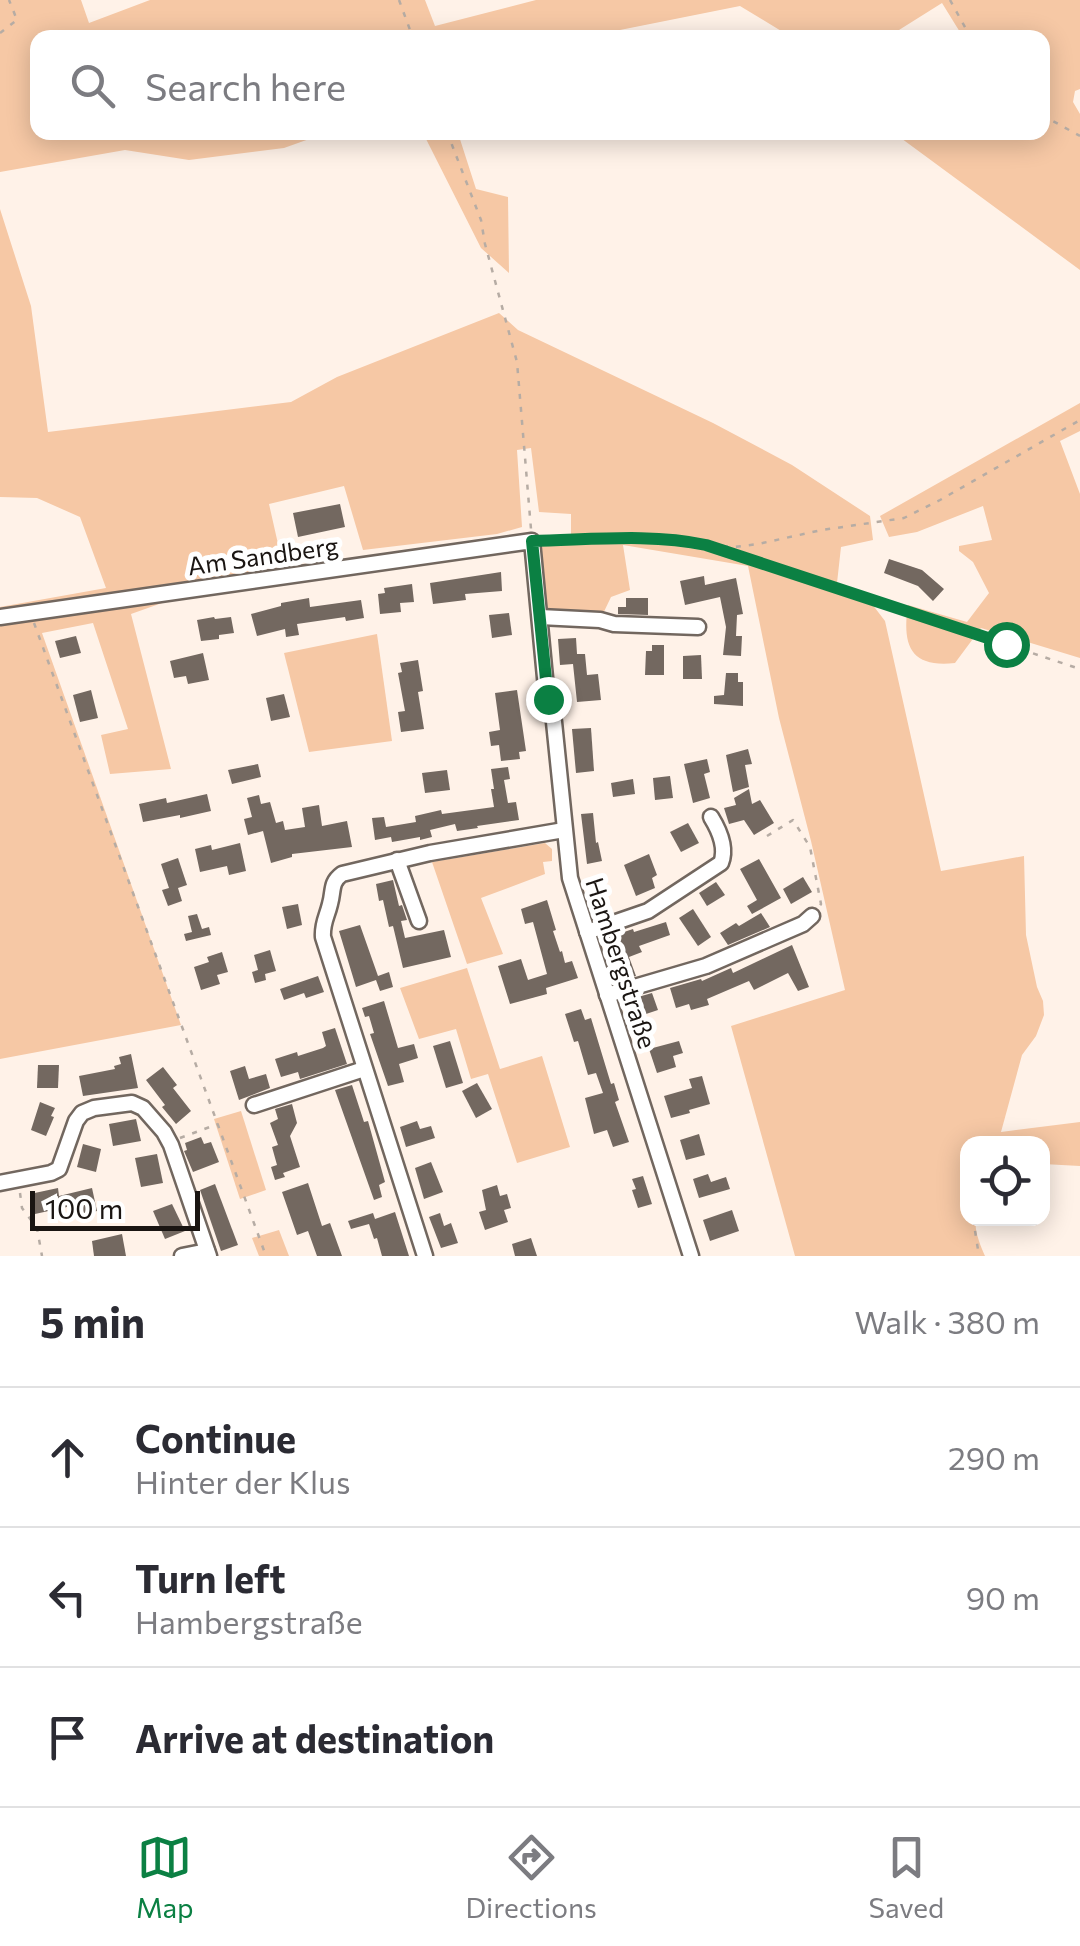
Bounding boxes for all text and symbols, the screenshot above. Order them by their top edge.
search box [30,30,1050,140]
icon: search [65,58,120,113]
text: Search here [145,62,346,109]
street label: Am Sandberg [186,530,341,580]
route start [984,622,1030,668]
route end [526,677,572,723]
street label: Hambergstraße [580,873,664,1052]
map controls [960,1136,1050,1226]
button: locate [960,1136,1050,1226]
scale bar [30,1186,200,1230]
text: 100 m [45,1191,123,1225]
text: 5 min [40,1295,145,1347]
text: Walk · 380 m [854,1301,1040,1341]
text: Continue [135,1414,296,1461]
icon: ahead [40,1430,95,1485]
text: 290 m [948,1437,1040,1477]
text: Hinter der Klus [135,1461,351,1501]
text: Turn left [135,1554,286,1601]
icon: left [40,1570,95,1625]
text: 90 m [966,1577,1040,1617]
text: Hambergstraße [135,1601,363,1641]
icon: arrive [40,1710,95,1765]
text: Arrive at destination [135,1714,494,1761]
tab: Map [136,1830,194,1924]
tab: Directions [465,1830,597,1924]
tab: Saved [869,1830,944,1924]

